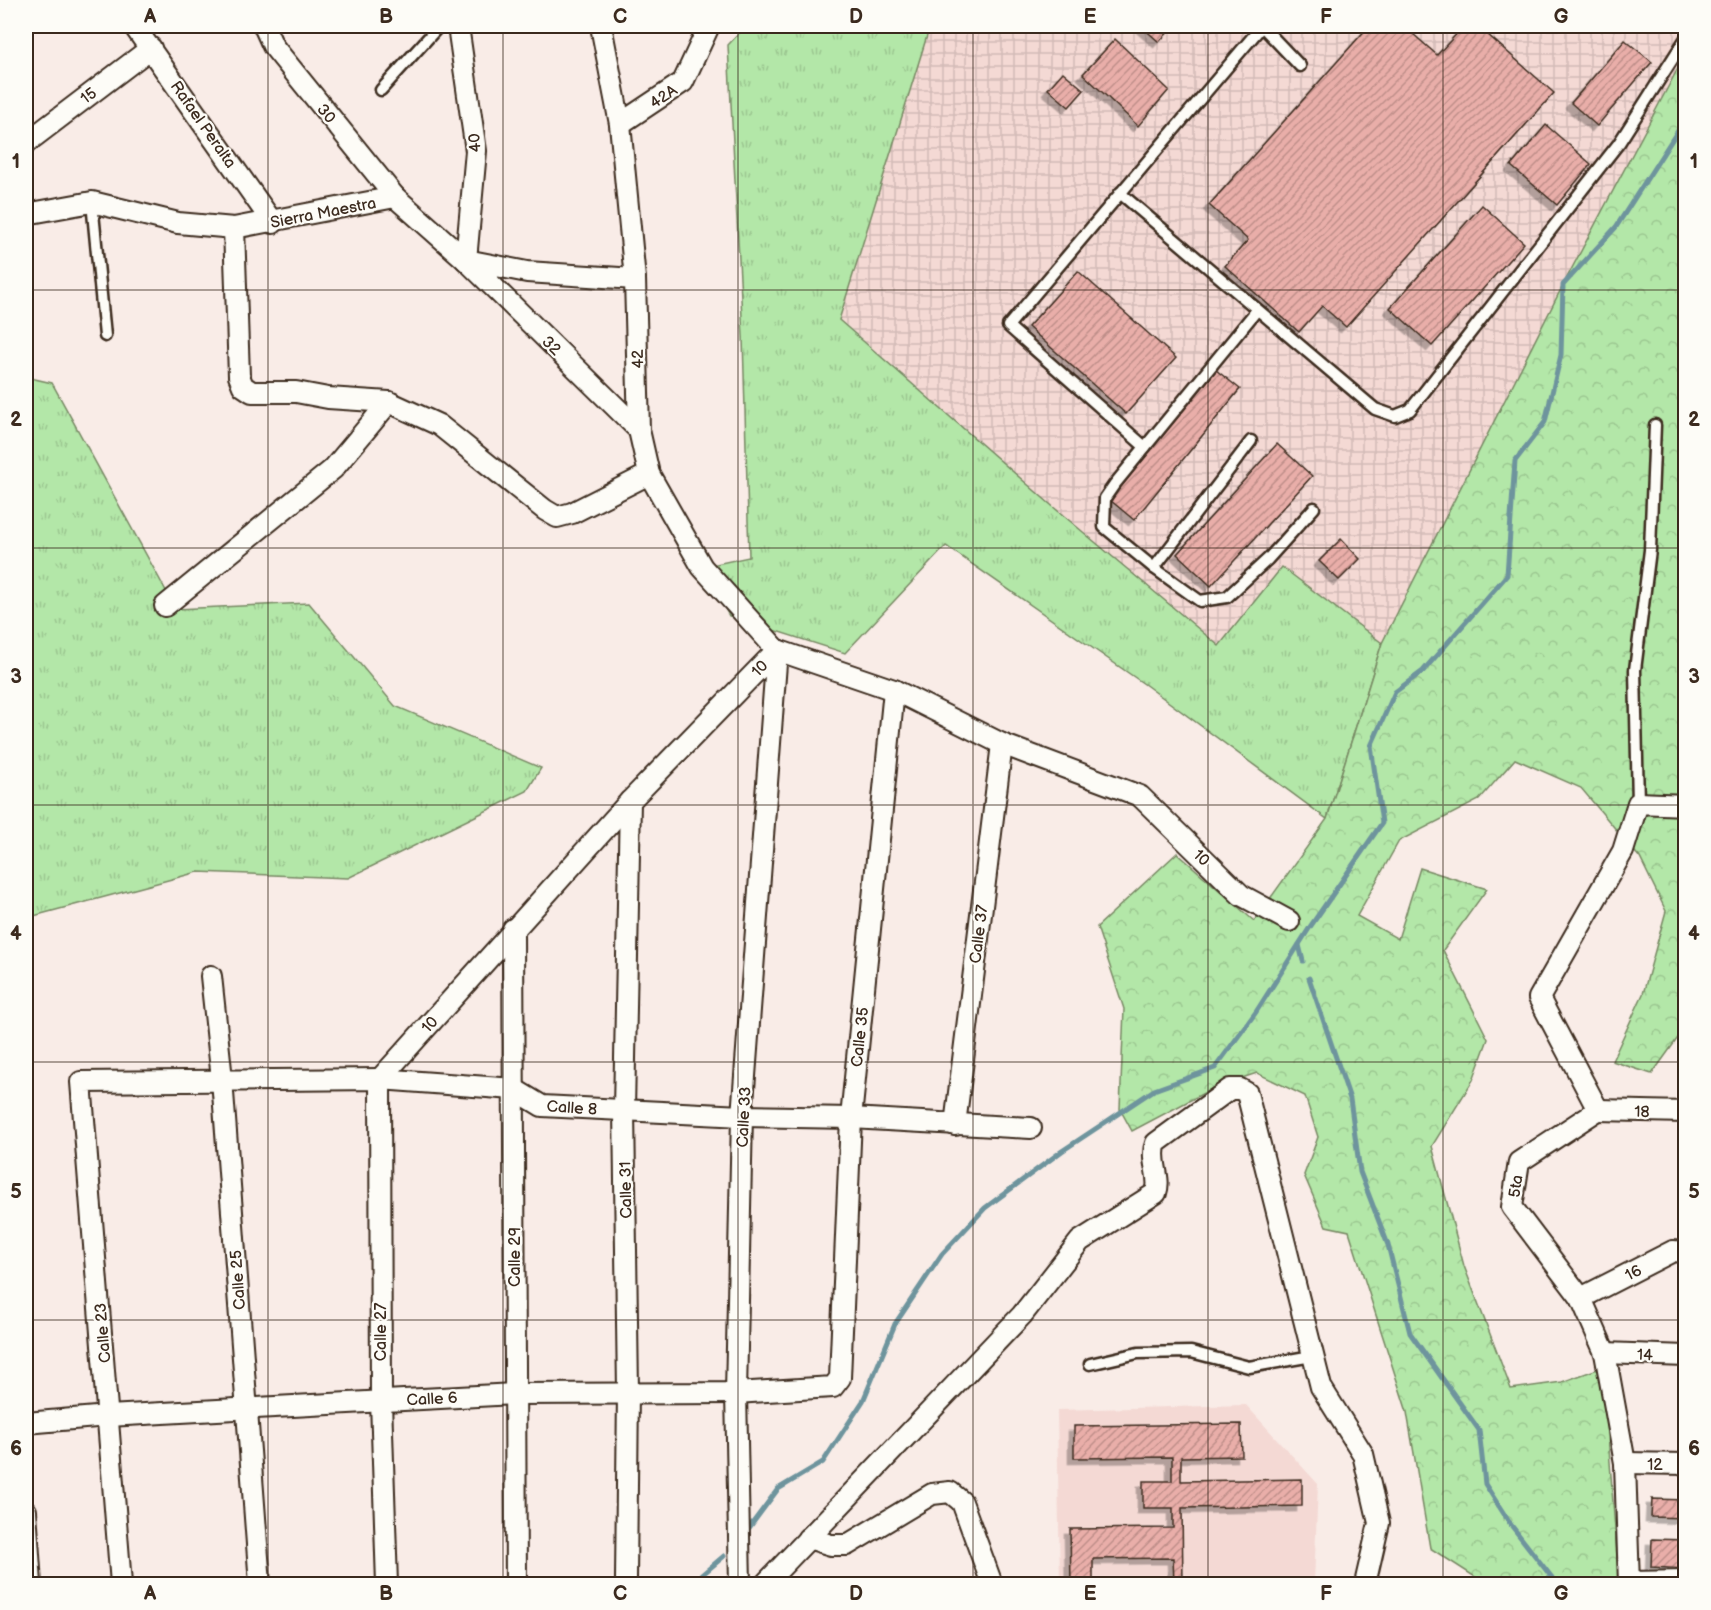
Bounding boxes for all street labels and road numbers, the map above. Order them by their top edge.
street label: Rafael Peralta [166,78,240,172]
street label: 42A [647,81,681,113]
street label: 15 [77,84,101,108]
street label: 30 [312,100,339,127]
street label: 40 [465,132,486,153]
street label: Sierra Maestra [269,194,378,233]
street label: 32 [537,333,565,360]
street label: 42 [629,349,648,369]
street label: 10 [748,657,772,681]
street label: 10 [1189,846,1213,870]
street label: Calle 37 [966,904,993,965]
street label: Calle 35 [848,1006,873,1068]
street label: 10 [418,1013,442,1037]
street label: Calle 33 [733,1086,756,1148]
street label: Calle 8 [546,1097,598,1120]
street label: 18 [1634,1103,1650,1122]
street label: Calle 31 [617,1161,636,1219]
street label: 5ta [1505,1174,1528,1199]
street label: Calle 29 [506,1227,525,1287]
street label: Calle 25 [227,1249,250,1310]
street label: 16 [1622,1261,1645,1285]
street label: Calle 23 [91,1302,116,1364]
street label: Calle 27 [372,1303,391,1361]
street label: 14 [1637,1346,1653,1365]
street label: Calle 6 [406,1389,458,1410]
street label: 12 [1647,1456,1663,1475]

